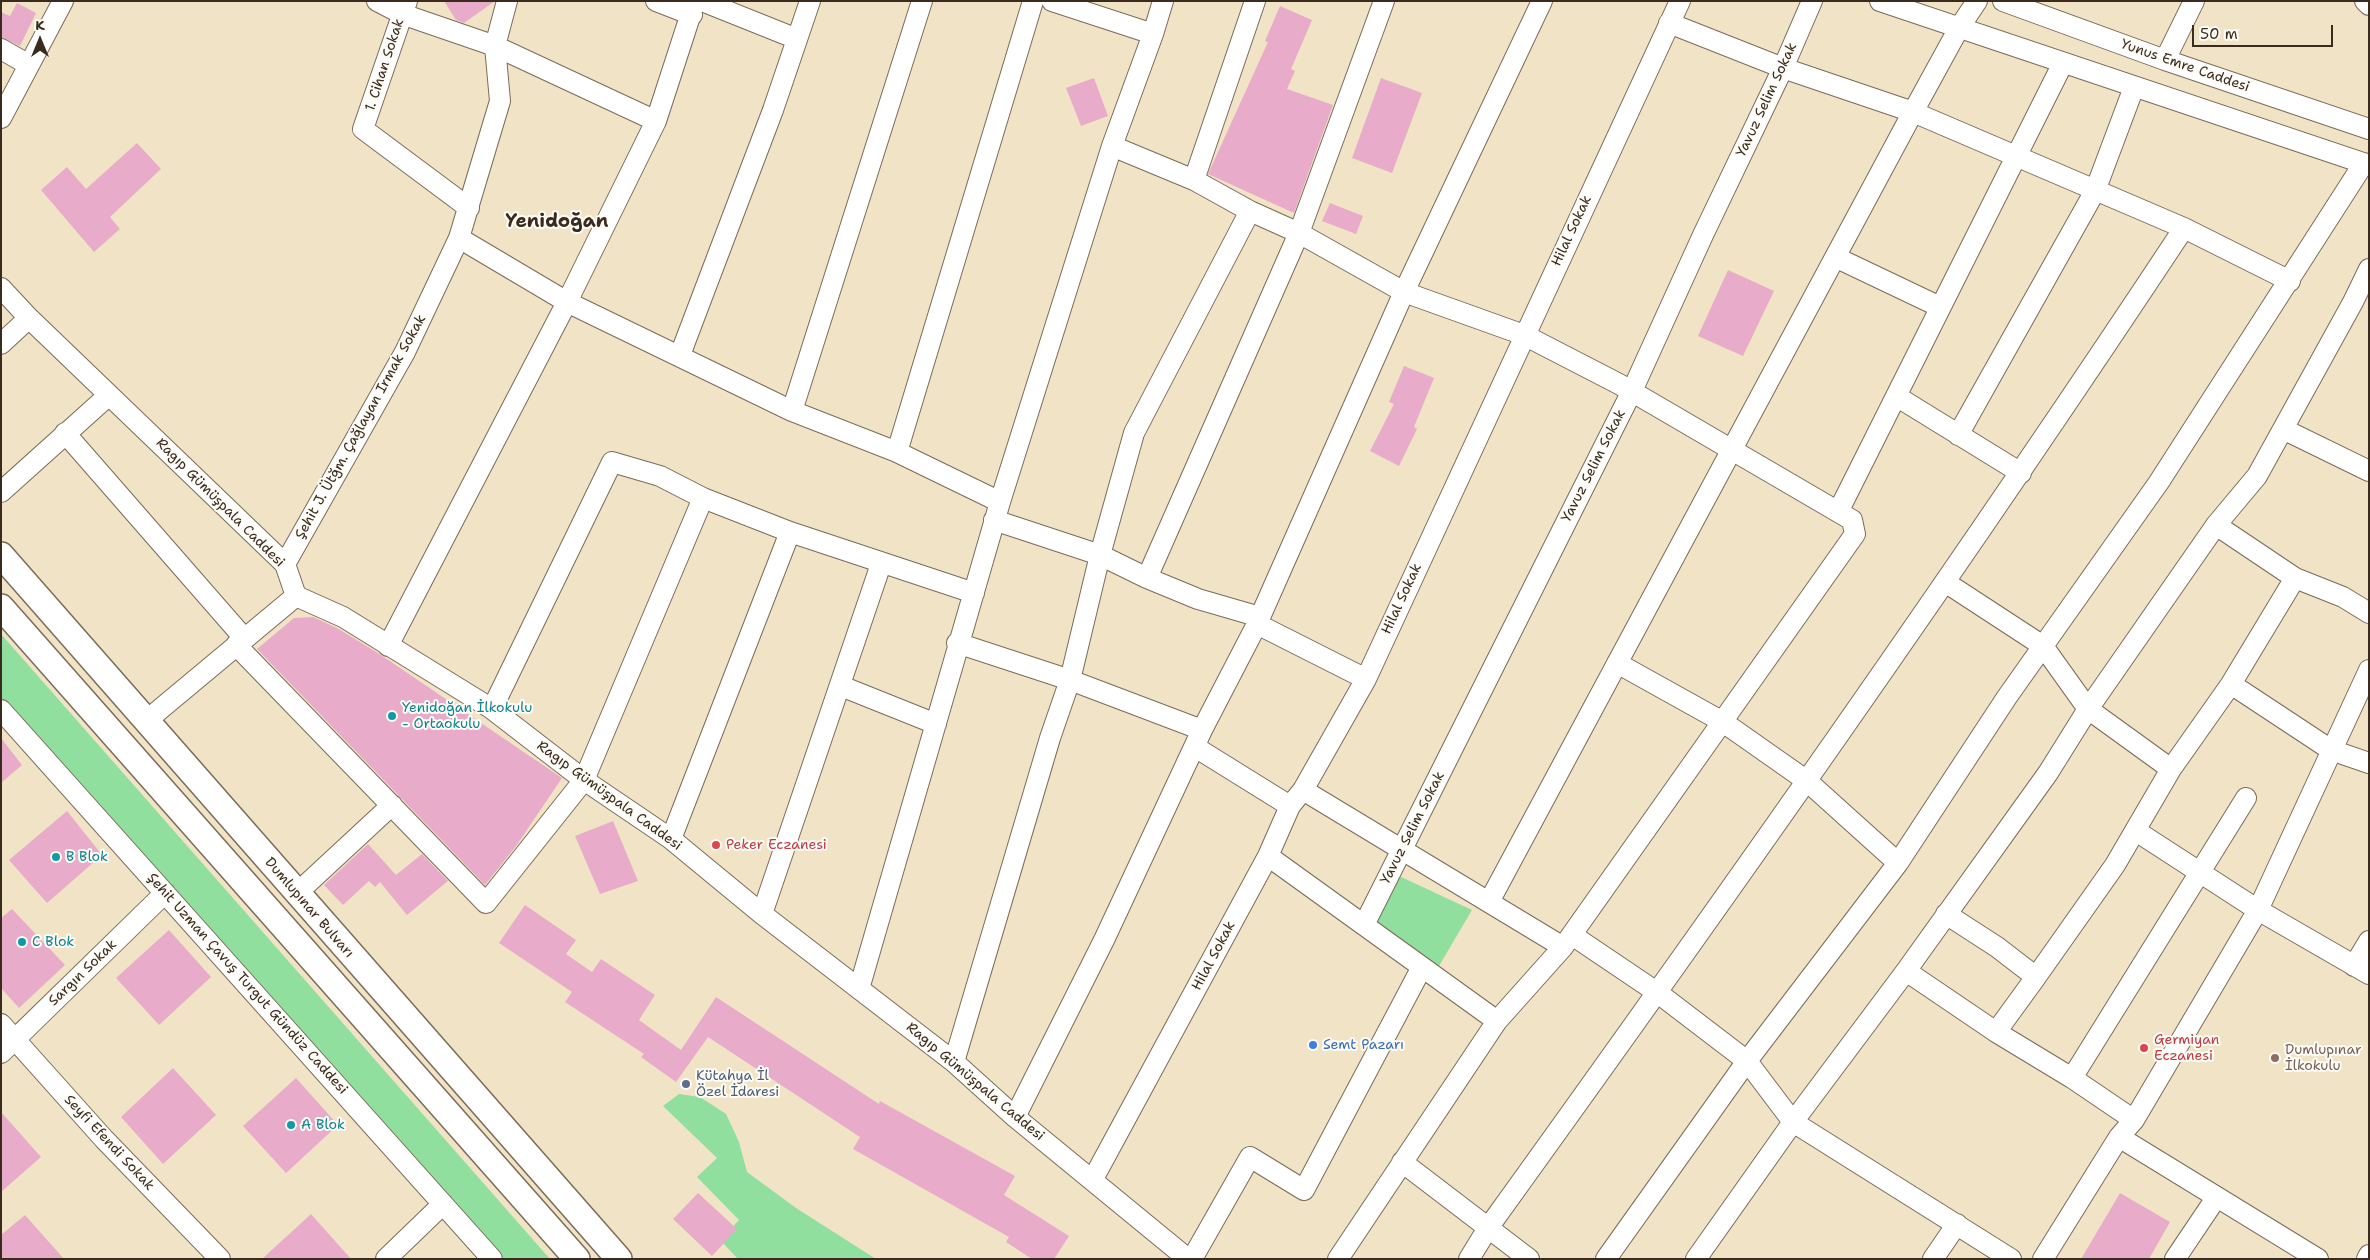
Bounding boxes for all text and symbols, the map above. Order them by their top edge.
north arrow [15,15,65,65]
scale bar [2195,15,2336,47]
text: K [35,16,45,34]
street label: 1. Cihan Sokak [362,17,408,113]
text: 50 m [2200,24,2238,44]
street label: Yunus Emre Caddesi [2118,36,2252,96]
street label: Yavuz Selim Sokak [1733,40,1801,160]
street label: Hilal Sokak [1548,193,1596,269]
district label: Yenidoğan [506,211,608,233]
street label: Şehit J. Ütğm. Çağlayan Irmak Sokak [292,312,430,542]
street label: Yavuz Selim Sokak [1558,407,1630,525]
street label: Ragıp Gümüşpala Caddesi [152,435,288,571]
street label: Hilal Sokak [1378,561,1426,637]
place label: Yenidoğan İlkokulu - Ortaokulu [402,700,532,732]
marker: Yenidoğan İlkokulu - Ortaokulu [386,710,398,722]
street label: Ragıp Gümüşpala Caddesi [533,738,685,854]
street label: Yavuz Selim Sokak [1377,769,1449,887]
place label: Peker Eczanesi [726,837,827,853]
marker: Peker Eczanesi [710,839,722,851]
place label: B Blok [66,849,108,865]
marker: B Blok [50,851,62,863]
street label: Dumlupınar Bulvarı [261,854,357,962]
street label: Şehit Uzman Çavuş Turgut Gündüz Caddesi [143,870,351,1098]
street label: Hilal Sokak [1189,918,1239,994]
place label: C Blok [32,934,74,950]
marker: C Blok [16,936,28,948]
street label: Sargın Sokak [45,936,121,1010]
street label: Ragıp Gümüşpala Caddesi [902,1019,1048,1145]
place label: Germiyan Eczanesi [2154,1032,2219,1064]
place label: Semt Pazarı [1323,1037,1404,1053]
marker: Semt Pazarı [1307,1039,1319,1051]
marker: Germiyan Eczanesi [2138,1042,2150,1054]
place label: Dumlupınar İlkokulu [2285,1042,2362,1074]
marker: Dumlupınar İlkokulu [2269,1052,2281,1064]
place label: Kütahya İl Özel İdaresi [696,1068,779,1100]
marker: Kütahya İl Özel İdaresi [680,1078,692,1090]
street label: Seyfi Efendi Sokak [60,1092,158,1194]
place label: A Blok [301,1117,345,1133]
marker: A Blok [285,1119,297,1131]

